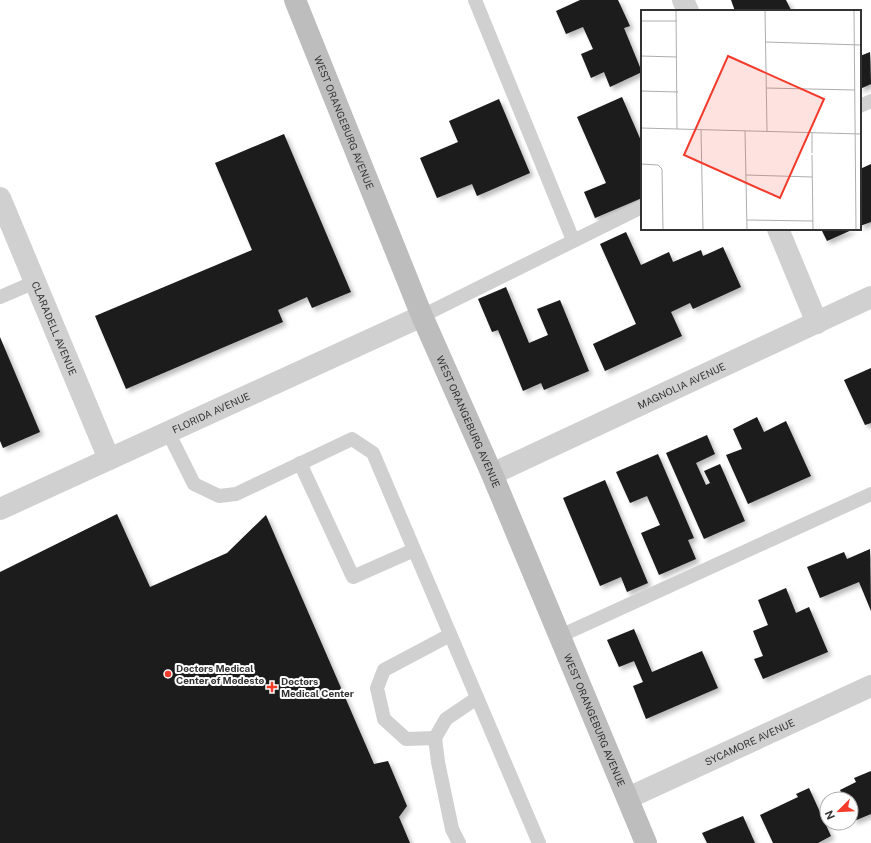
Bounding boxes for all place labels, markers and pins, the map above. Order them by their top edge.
place label: Doctors Medical Center of Modesto [176,662,264,686]
marker: Doctors Medical Center of Modesto [163,669,173,679]
place label: Doctors Medical Center [281,675,354,699]
marker: Doctors Medical Center [266,681,278,693]

